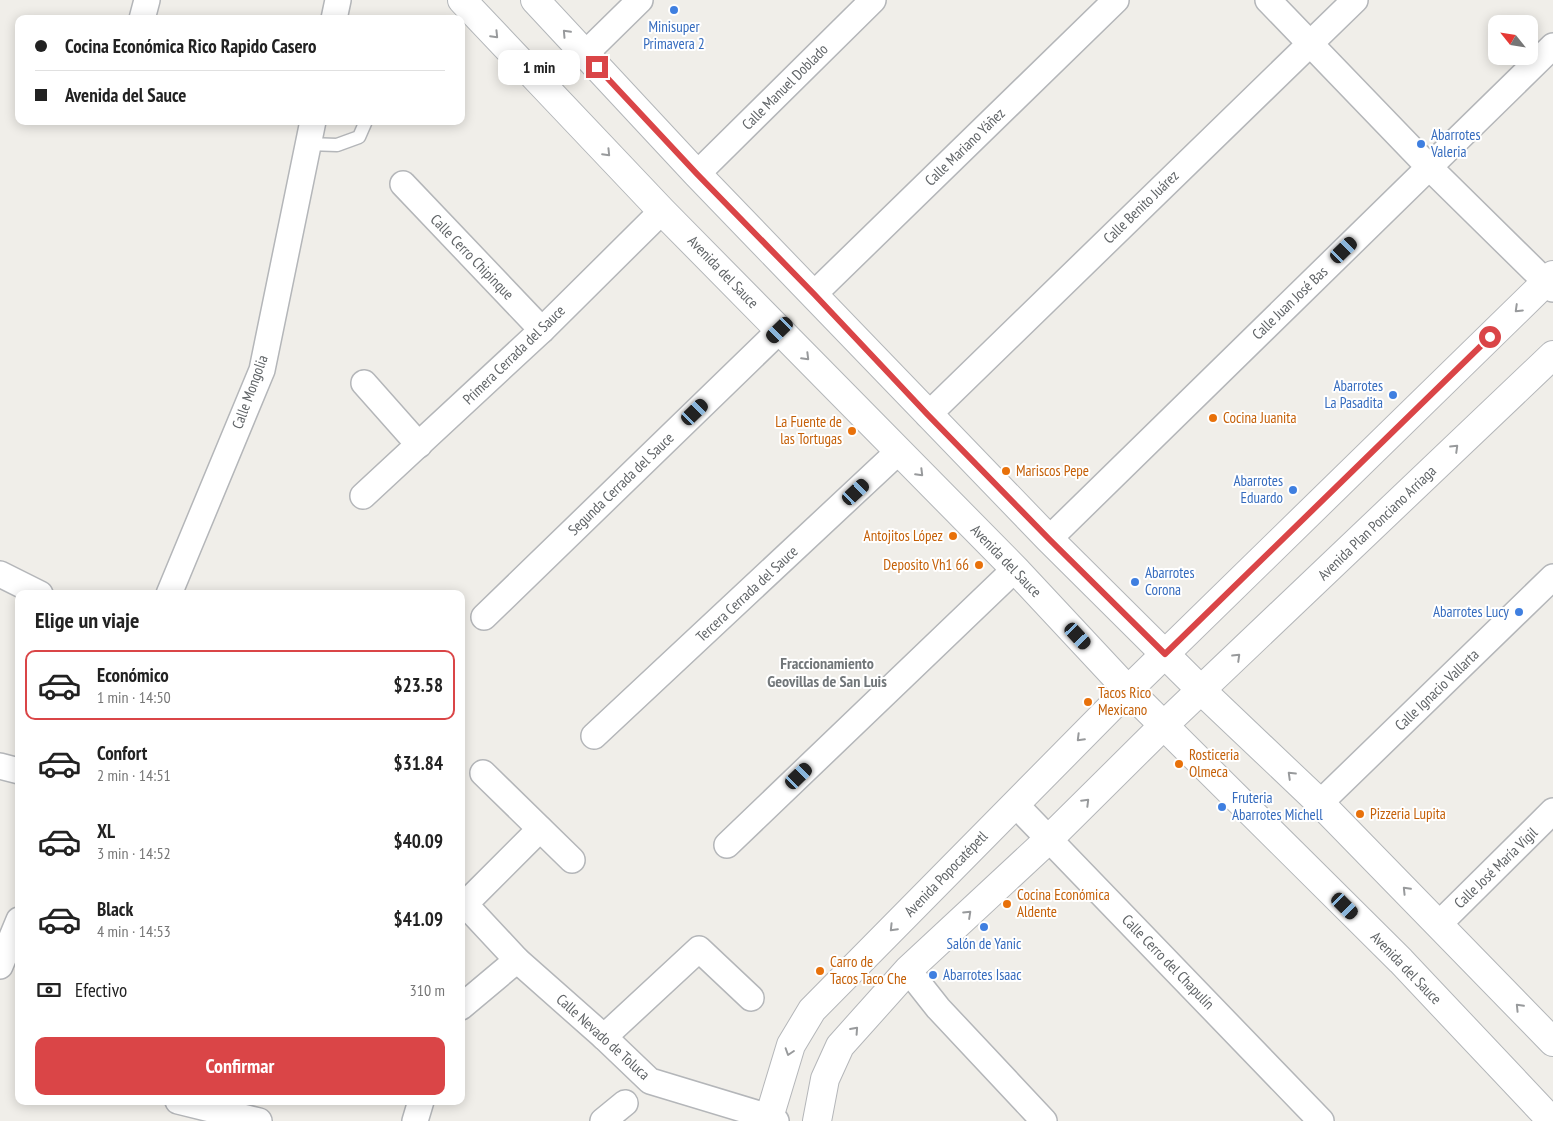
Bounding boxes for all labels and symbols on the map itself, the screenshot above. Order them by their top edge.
marker: Minisuper Primavera 2 [668,4,680,16]
north arrow [1488,15,1538,65]
place label: Minisuper Primavera 2 [643,17,705,53]
one-way arrow [489,30,498,39]
one-way arrow [563,30,572,39]
street label: Calle Manuel Doblado [738,40,832,134]
callout: 1 min [497,50,580,84]
route end [586,56,608,78]
street label: Calle Mariano Yáñez [921,104,1009,190]
place label: Abarrotes Valeria [1430,125,1481,161]
marker: Abarrotes Valeria [1415,138,1427,150]
one-way arrow [602,147,611,156]
street label: Calle Benito Juárez [1099,166,1182,247]
street label: Calle Cerro Chipinque [427,210,518,303]
street label: Avenida del Sauce [684,231,763,312]
car [1328,234,1360,266]
street label: Calle Juan José Bas [1248,262,1331,343]
street label: Primera Cerrada del Sauce [458,301,569,408]
one-way arrow [1515,303,1524,312]
car [763,314,796,346]
route start [1479,326,1501,348]
one-way arrow [800,351,809,360]
street label: Calle Mongolia [227,352,272,431]
place label: Abarrotes La Pasadita [1324,376,1383,412]
marker: Abarrotes La Pasadita [1387,389,1399,401]
car [678,396,711,428]
place label: Cocina Juanita [1223,408,1296,427]
place label: La Fuente de las Tortugas [775,412,842,448]
marker: Cocina Juanita [1207,412,1219,424]
marker: La Fuente de las Tortugas [846,425,858,437]
street label: Segunda Cerrada del Sauce [564,428,678,539]
one-way arrow [1450,445,1459,454]
place label: Mariscos Pepe [1016,461,1089,480]
street label: Avenida Plan Ponciano Arriaga [1314,461,1440,584]
marker: Mariscos Pepe [1000,465,1012,477]
one-way arrow [914,467,923,476]
place label: Abarrotes Eduardo [1233,471,1283,507]
car [839,476,872,508]
marker: Abarrotes Eduardo [1287,484,1299,496]
street label: Avenida del Sauce [967,520,1046,601]
place label: Antojitos López [864,526,943,545]
marker: Antojitos López [947,530,959,542]
street label: Tercera Cerrada del Sauce [692,542,801,646]
place label: Deposito Vh1 66 [883,555,969,574]
marker: Deposito Vh1 66 [973,559,985,571]
place label: Abarrotes Corona [1145,563,1195,599]
marker: Abarrotes Corona [1129,576,1141,588]
place label: Abarrotes Lucy [1433,602,1509,621]
marker: Abarrotes Lucy [1513,606,1525,618]
car [1062,620,1093,652]
street label: Calle Ignacio Vallarta [1391,645,1483,734]
district label: Fraccionamiento Geovillas de San Luis [767,653,887,691]
one-way arrow [1231,654,1240,663]
place label: Tacos Rico Mexicano [1098,683,1151,719]
marker: Tacos Rico Mexicano [1082,696,1094,708]
one-way arrow [1077,732,1086,741]
place label: Rosticeria Olmeca [1189,745,1239,781]
marker: Rosticeria Olmeca [1173,758,1185,770]
car [782,760,815,792]
one-way arrow [1287,772,1296,781]
place label: Fruteria Abarrotes Michell [1232,788,1323,824]
one-way arrow [1080,799,1089,808]
marker: Fruteria Abarrotes Michell [1216,801,1228,813]
place label: Pizzeria Lupita [1370,804,1446,823]
marker: Pizzeria Lupita [1354,808,1366,820]
street label: Calle José María Vigil [1450,823,1542,912]
street label: Avenida Popocatépetl [900,826,992,920]
place label: Cocina Económica Aldente [1017,885,1110,921]
one-way arrow [1402,887,1411,896]
car [1329,890,1360,922]
marker: Cocina Económica Aldente [1001,898,1013,910]
street label: Calle Cerro del Chapulín [1118,910,1219,1013]
one-way arrow [963,911,972,920]
marker: Salón de Yanic [978,921,990,933]
one-way arrow [890,923,899,932]
street label: Avenida del Sauce [1367,927,1446,1008]
place label: Salón de Yanic [947,934,1022,953]
place label: Carro de Tacos Taco Che [830,952,907,988]
marker: Carro de Tacos Taco Che [814,965,826,977]
place label: Abarrotes Isaac [943,965,1022,984]
marker: Abarrotes Isaac [927,969,939,981]
street label: Calle Nevado de Toluca [553,990,654,1084]
one-way arrow [1516,1003,1525,1012]
one-way arrow [849,1026,858,1035]
one-way arrow [785,1047,795,1055]

